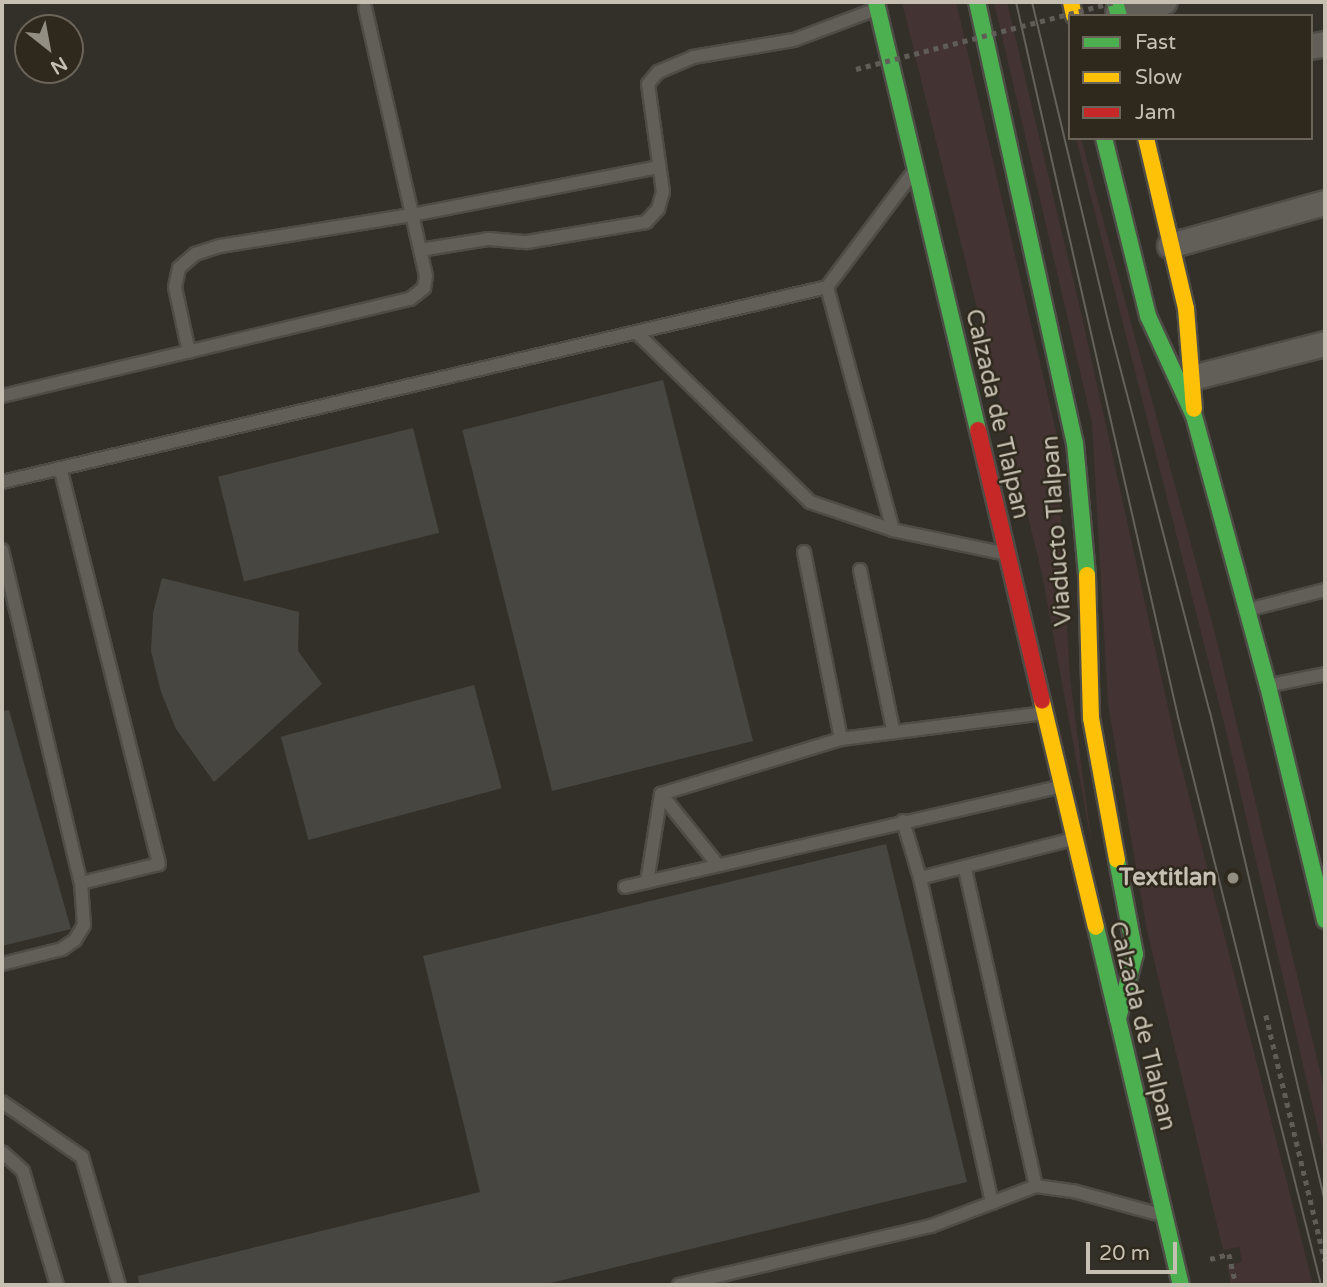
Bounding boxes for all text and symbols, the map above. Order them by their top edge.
north arrow [14,14,84,84]
legend [1068,14,1313,140]
text: Fast [1135,30,1176,55]
text: N [47,52,71,79]
text: Slow [1135,65,1182,90]
text: Jam [1135,100,1176,125]
street label: Calzada de Tlalpan [959,306,1035,522]
street label: Viaducto Tlalpan [1036,435,1078,627]
place label: Textitlan [1119,864,1217,892]
marker: Textitlan [1223,868,1243,888]
street label: Calzada de Tlalpan [1102,918,1182,1134]
scale bar [1089,1228,1180,1272]
text: 20 m [1099,1241,1150,1266]

